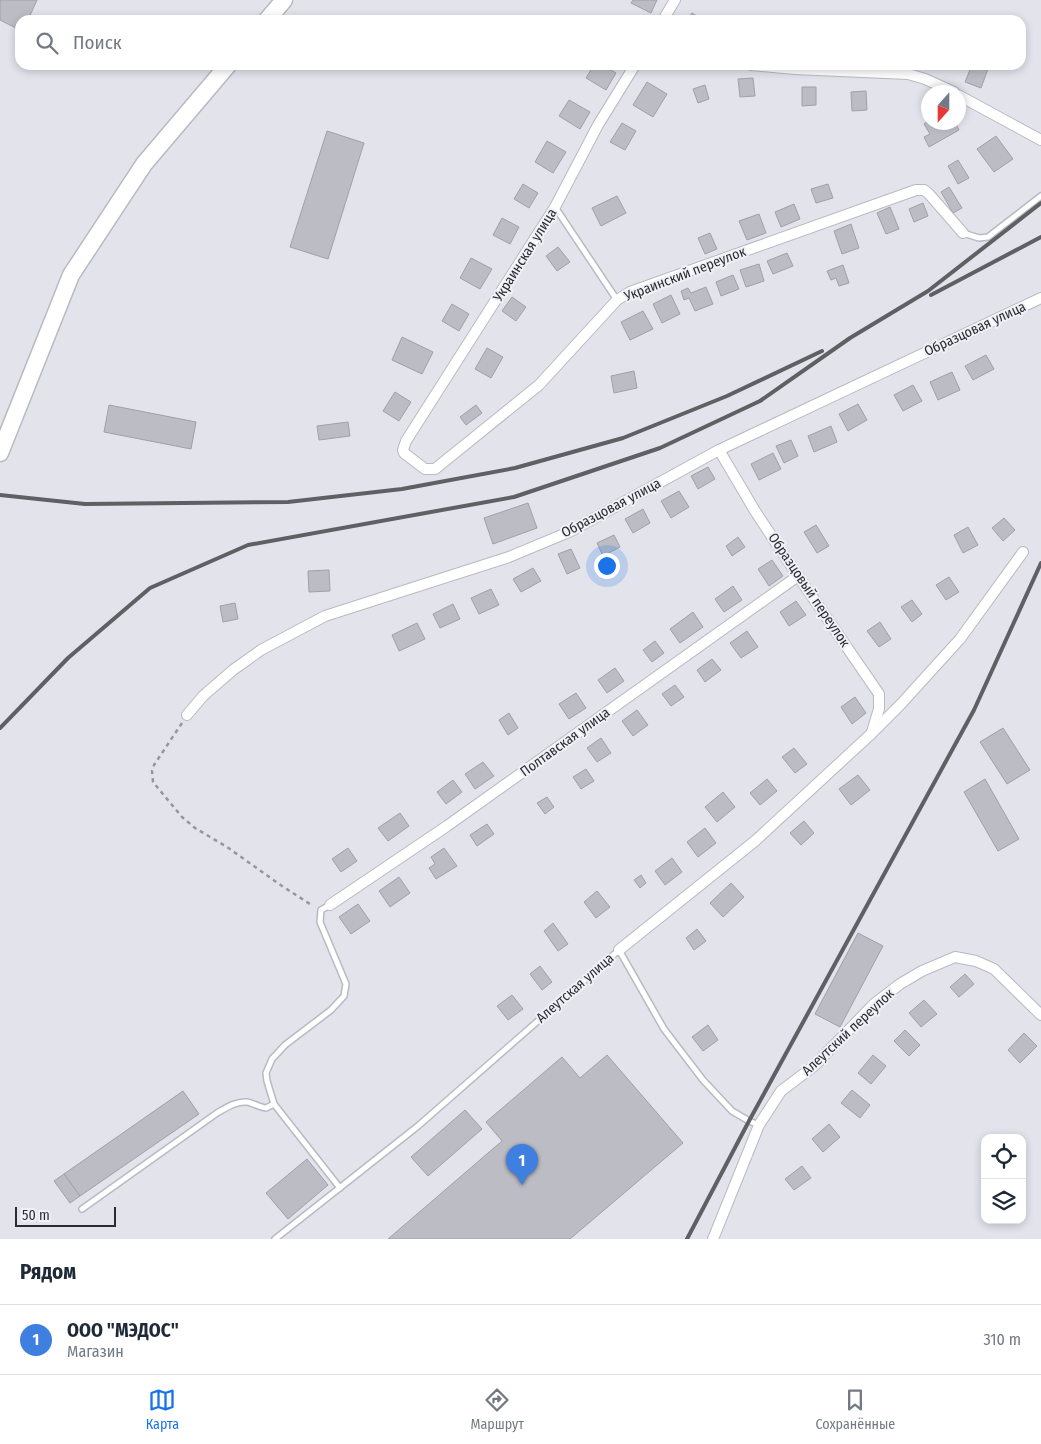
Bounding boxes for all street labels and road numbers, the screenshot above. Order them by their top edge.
street label: Украинская улица [489,205,561,306]
street label: Украинский переулок [621,243,749,305]
street label: Образцовая улица [921,298,1029,360]
street label: Образцовая улица [558,475,664,541]
street label: Образцовый переулок [764,530,854,651]
street label: Полтавская улица [517,704,613,780]
street label: Алеутская улица [533,950,617,1026]
street label: Алеутский переулок [798,985,898,1079]

